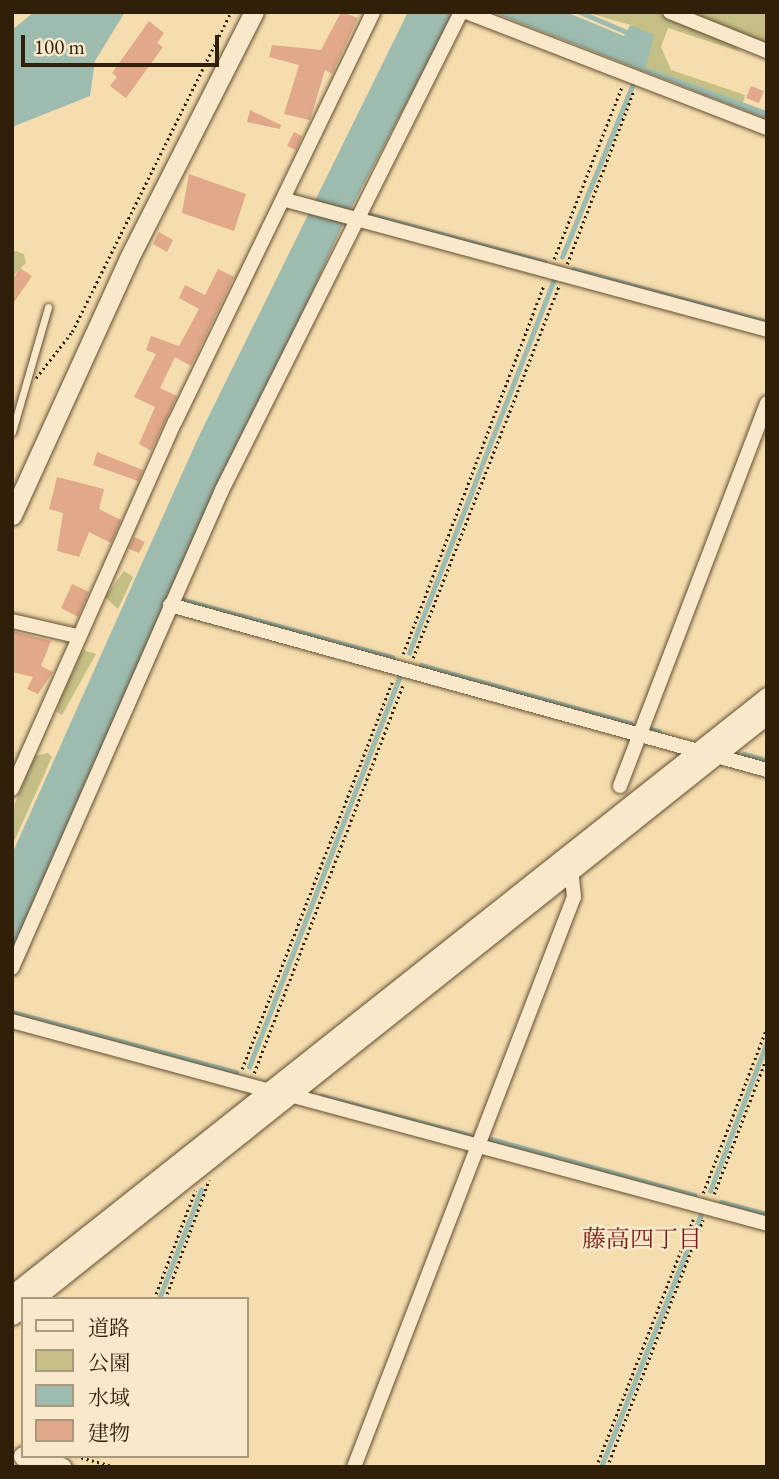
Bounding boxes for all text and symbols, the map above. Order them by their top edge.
scale bar [24,21,222,65]
text: 100 m [34,33,85,60]
district label: 藤高四丁目 [582,1225,702,1253]
legend [21,1297,248,1458]
text: 道路 [88,1314,130,1341]
text: 公園 [88,1349,130,1376]
text: 水域 [88,1384,130,1411]
text: 建物 [88,1419,130,1446]

